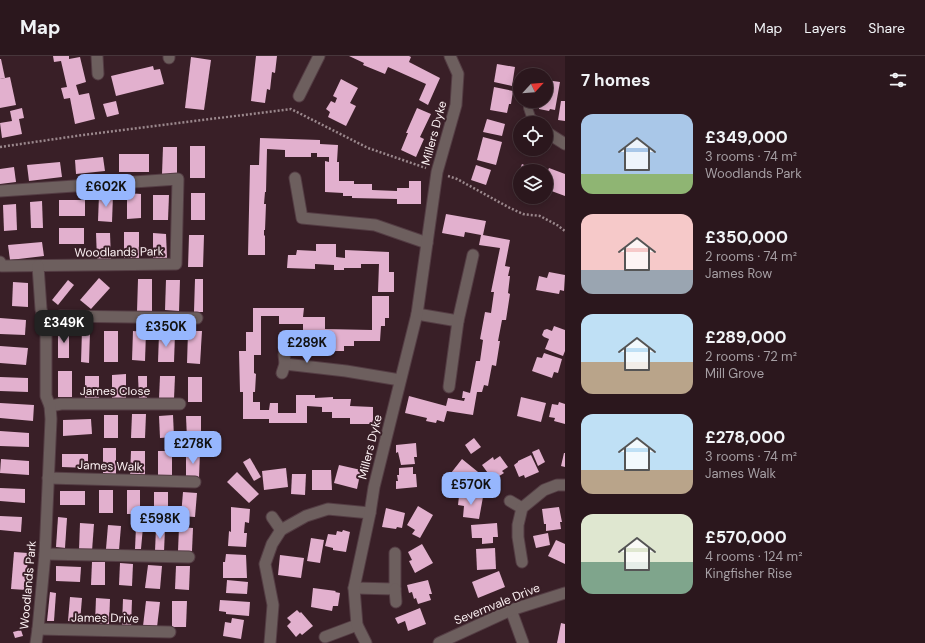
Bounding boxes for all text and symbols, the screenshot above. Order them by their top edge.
text: Map [20,15,60,40]
text: Map [754,19,782,37]
text: Layers [804,19,846,37]
text: Share [868,19,905,37]
north arrow [513,68,553,108]
map controls [513,68,553,204]
text: 7 homes [581,69,650,91]
icon: filters [887,69,909,91]
street label: Millers Dyke [418,99,450,167]
button: locate [513,116,553,156]
text: £349,000 [705,126,788,148]
icon: home [613,130,661,178]
text: 3 rooms · 74 m² [705,148,797,165]
button: layers [513,164,553,204]
text: Woodlands Park [705,165,802,182]
pin: £602K [78,174,134,208]
text: £602K [85,178,127,195]
text: £350,000 [705,226,788,248]
icon: home [613,230,661,278]
street label: Woodlands Park [74,243,164,261]
text: 2 rooms · 74 m² [705,248,797,265]
text: James Row [705,265,772,282]
pin: £349K [36,310,92,344]
text: £349K [43,314,85,331]
pin: £350K [138,314,194,348]
text: £350K [145,318,187,335]
text: £289,000 [705,326,787,348]
pin: £289K [279,330,335,364]
icon: home [613,330,661,378]
text: £289K [287,334,327,351]
text: 2 rooms · 72 m² [705,348,797,365]
text: Mill Grove [705,365,764,382]
street label: James Close [80,383,150,399]
street label: Millers Dyke [354,413,386,481]
text: £278,000 [705,426,785,448]
icon: home [613,430,661,478]
pin: £278K [165,431,221,465]
text: £278K [173,435,213,452]
text: 3 rooms · 74 m² [705,448,797,465]
street label: James Walk [77,457,143,475]
text: James Walk [705,465,776,482]
pin: £570K [443,472,499,506]
text: £570K [451,476,491,493]
pin: £598K [132,506,188,540]
text: £598K [140,510,180,527]
text: £570,000 [705,526,787,548]
icon: home [613,530,661,578]
street label: Woodlands Park [16,540,40,630]
text: 4 rooms · 124 m² [705,548,802,565]
text: Kingfisher Rise [705,565,792,582]
street label: Severnvale Drive [452,579,542,629]
street label: James Drive [71,609,139,627]

